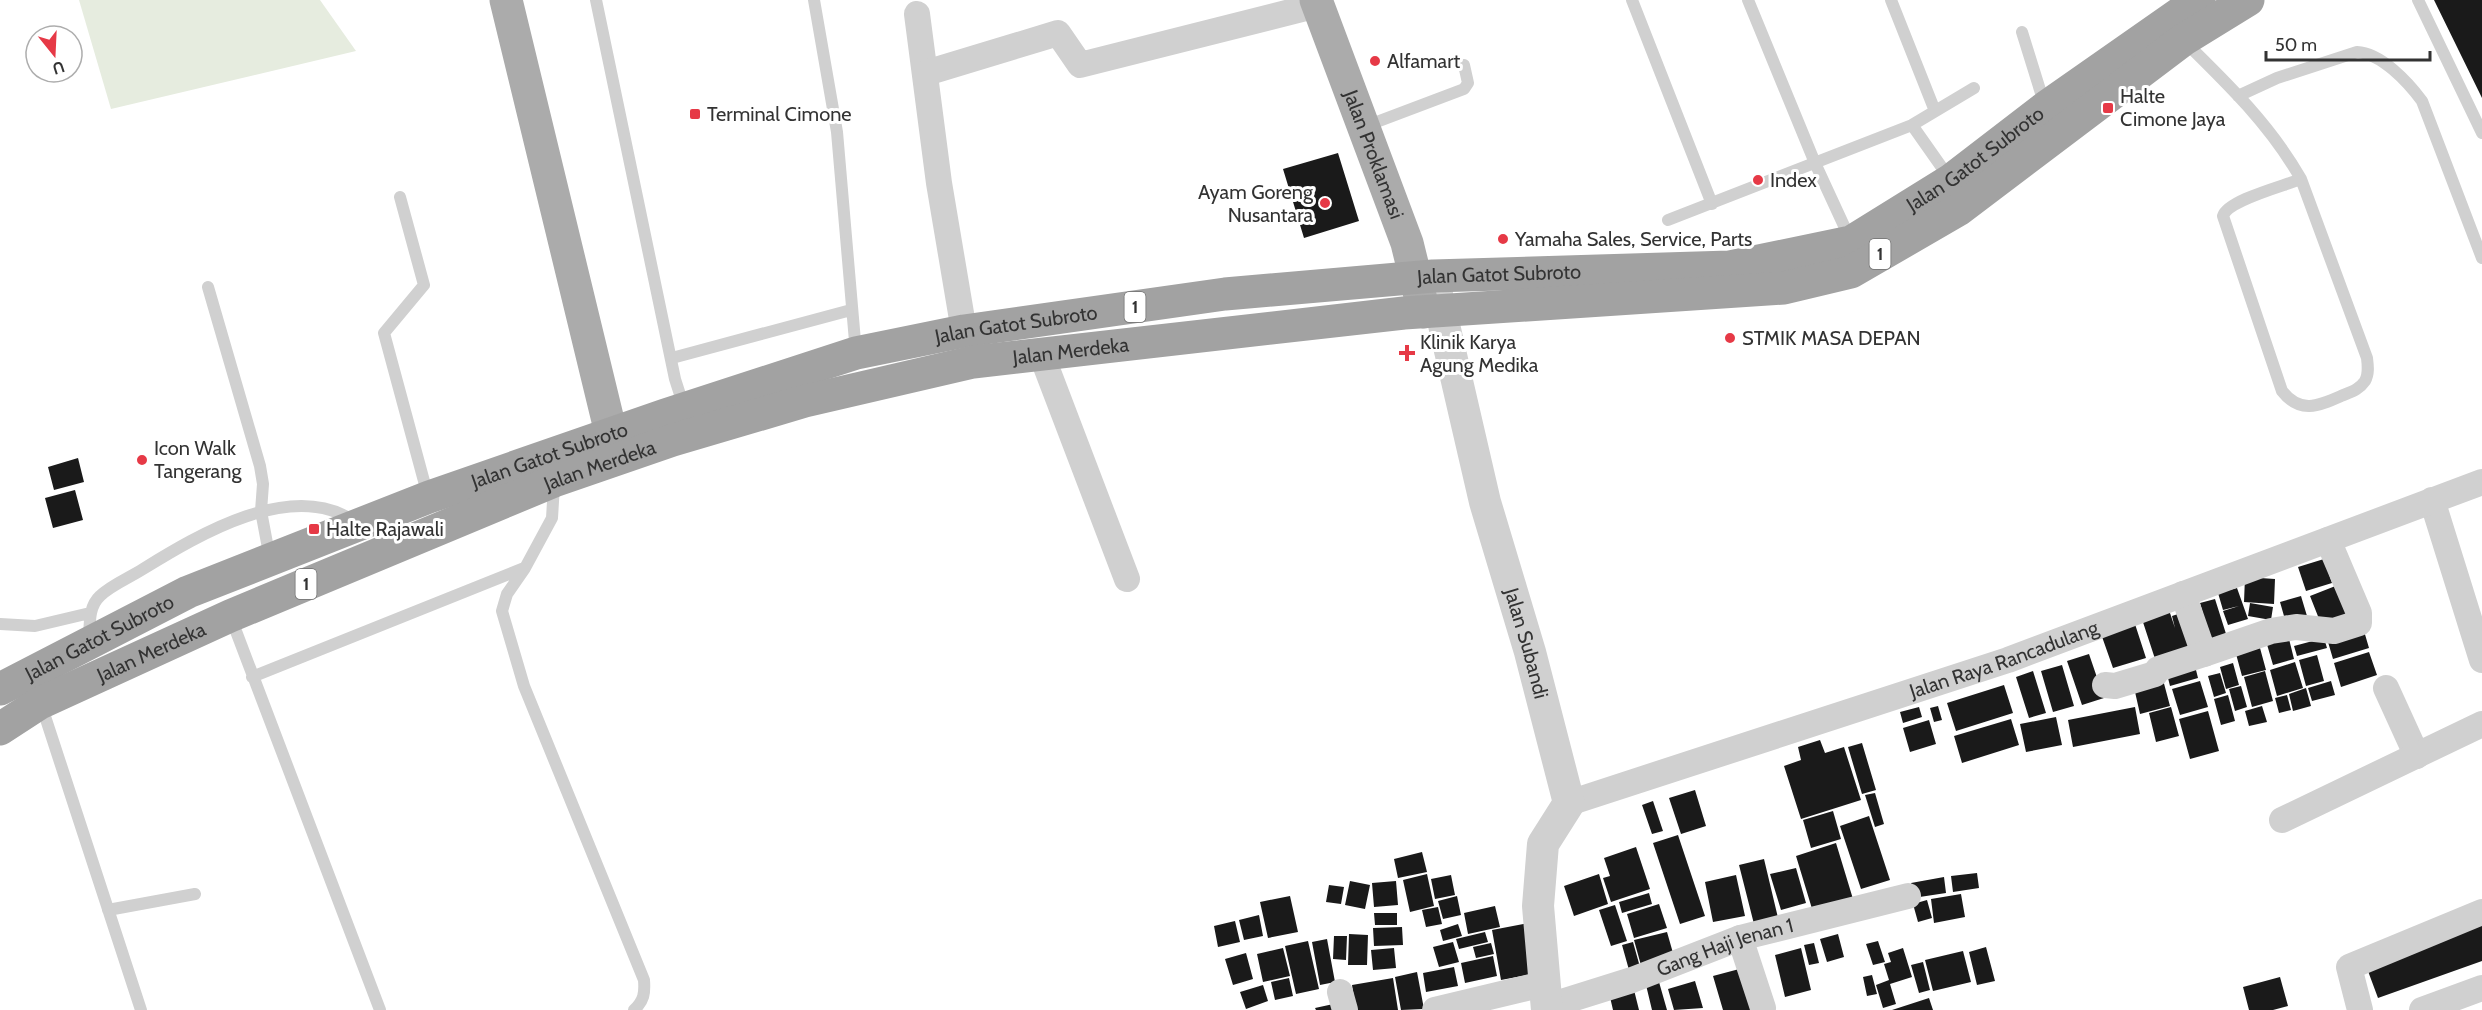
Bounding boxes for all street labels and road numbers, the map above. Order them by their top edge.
street label: Jalan Proklamasi [1338,86,1409,222]
street label: Jalan Gatot Subroto [1901,101,2049,217]
road number: 1 [1870,239,1890,269]
street label: Jalan Gatot Subroto [1415,260,1581,289]
road number: 1 [1124,292,1146,322]
street label: Jalan Gatot Subroto [932,300,1099,349]
street label: Jalan Merdeka [1010,332,1130,370]
street label: Jalan Gatot Subroto [467,417,631,494]
street label: Jalan Merdeka [539,435,659,496]
road number: 1 [296,569,316,599]
street label: Jalan Subandi [1499,584,1554,701]
street label: Jalan Gatot Subroto [20,589,178,686]
street label: Jalan Raya Rancadulang [1906,615,2103,704]
street label: Jalan Merdeka [92,617,210,688]
street label: Gang Haji Jenan 1 [1653,913,1796,981]

